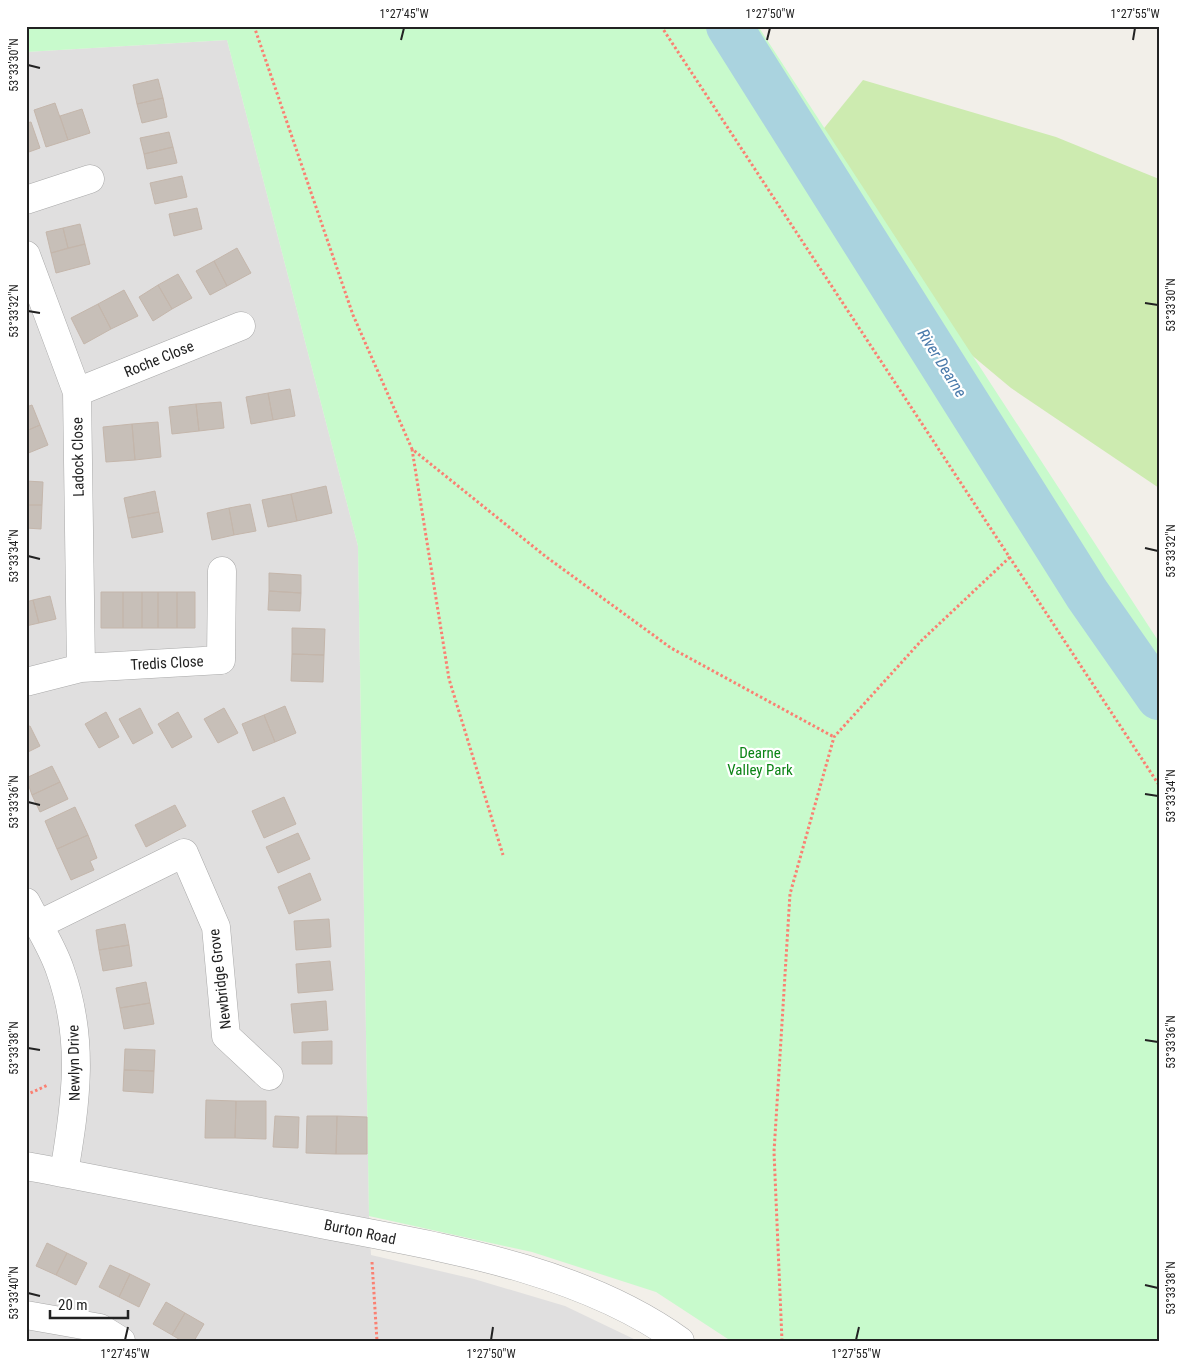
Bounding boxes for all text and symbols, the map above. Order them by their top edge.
text: 1°27'45"W [379,7,429,21]
text: 1°27'50"W [745,7,795,21]
text: 1°27'55"W [1110,7,1160,21]
text: 53°33'30"N [7,38,21,92]
text: 53°33'30"N [1164,278,1178,332]
text: 53°33'32"N [7,284,21,338]
water label: River Dearne [914,325,970,401]
street label: Roche Close [122,337,196,381]
street label: Ladock Close [68,417,88,497]
text: 53°33'32"N [1164,524,1178,578]
text: 53°33'34"N [7,529,21,583]
street label: Tredis Close [130,652,204,674]
park label: Dearne Valley Park [727,744,793,779]
text: 53°33'34"N [1164,769,1178,823]
text: 53°33'36"N [7,775,21,829]
street label: Newbridge Grove [205,928,235,1030]
text: 53°33'36"N [1164,1015,1178,1069]
text: 53°33'38"N [7,1021,21,1075]
street label: Newlyn Drive [64,1025,84,1101]
street label: Burton Road [322,1216,398,1248]
text: 53°33'38"N [1164,1261,1178,1315]
text: 53°33'40"N [7,1266,21,1320]
scale bar [50,1287,128,1319]
text: 20 m [58,1296,88,1314]
text: 1°27'45"W [100,1347,150,1361]
text: 1°27'50"W [466,1347,516,1361]
text: 1°27'55"W [831,1347,881,1361]

